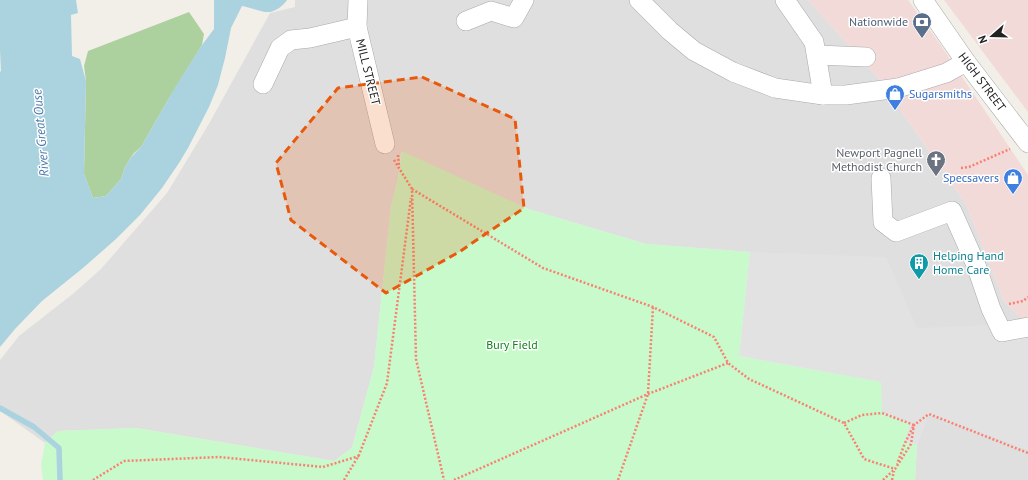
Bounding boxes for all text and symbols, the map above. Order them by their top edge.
bank icon: Nationwide [911,11,933,39]
place label: Nationwide [849,14,908,29]
north arrow [972,16,1012,56]
text: N [975,34,990,45]
street label: MILL STREET [353,37,384,107]
street label: HIGH STREET [955,49,1010,114]
shop icon: Sugarsmiths [884,83,906,111]
place label: Sugarsmiths [909,86,972,101]
water label: River Great Ouse [28,88,53,177]
place label: Newport Pagnell Methodist Church [831,145,922,174]
church icon: Newport Pagnell Methodist Church [925,149,947,177]
shop icon: Specsavers [1002,167,1024,195]
place label: Specsavers [943,170,999,185]
place label: Helping Hand Home Care [933,248,1004,277]
building icon: Helping Hand Home Care [908,252,930,280]
park label: Bury Field [486,337,538,352]

